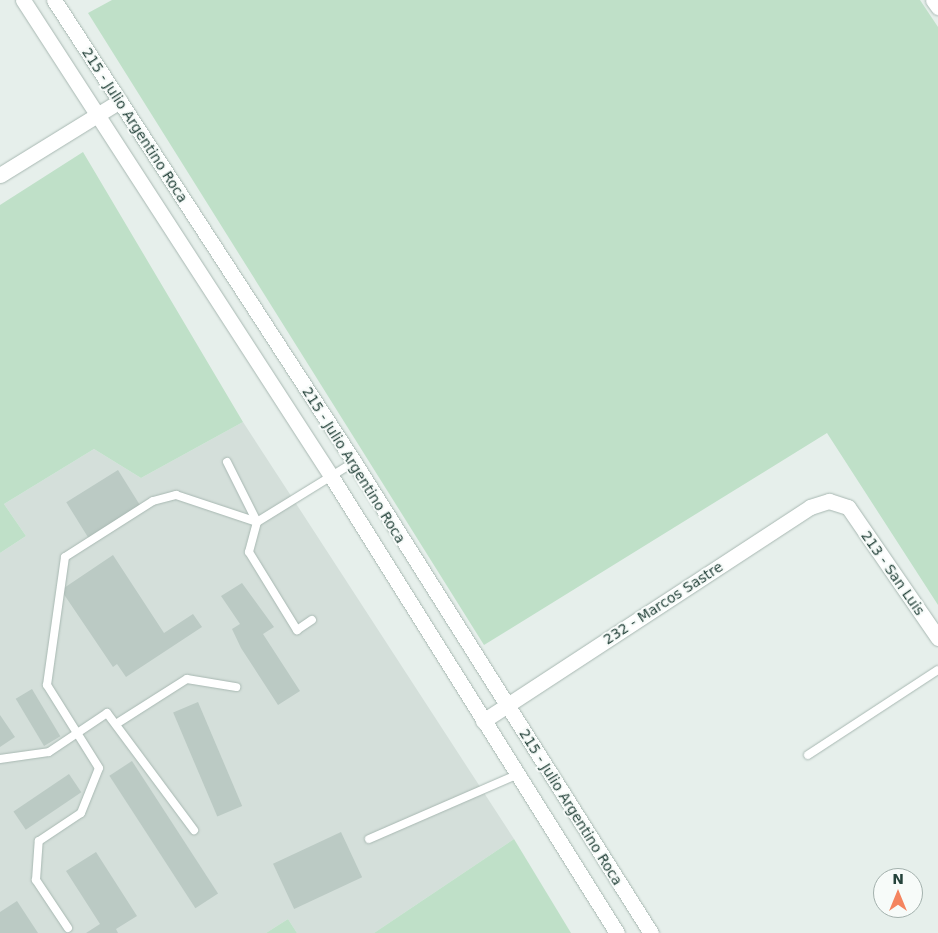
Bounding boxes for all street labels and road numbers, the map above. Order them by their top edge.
street label: 215 - Julio Argentino Roca [79,44,191,206]
street label: 215 - Julio Argentino Roca [299,384,409,546]
street label: 213 - San Luis [858,528,928,618]
street label: 232 - Marcos Sastre [600,558,726,648]
street label: 215 - Julio Argentino Roca [516,726,626,888]

